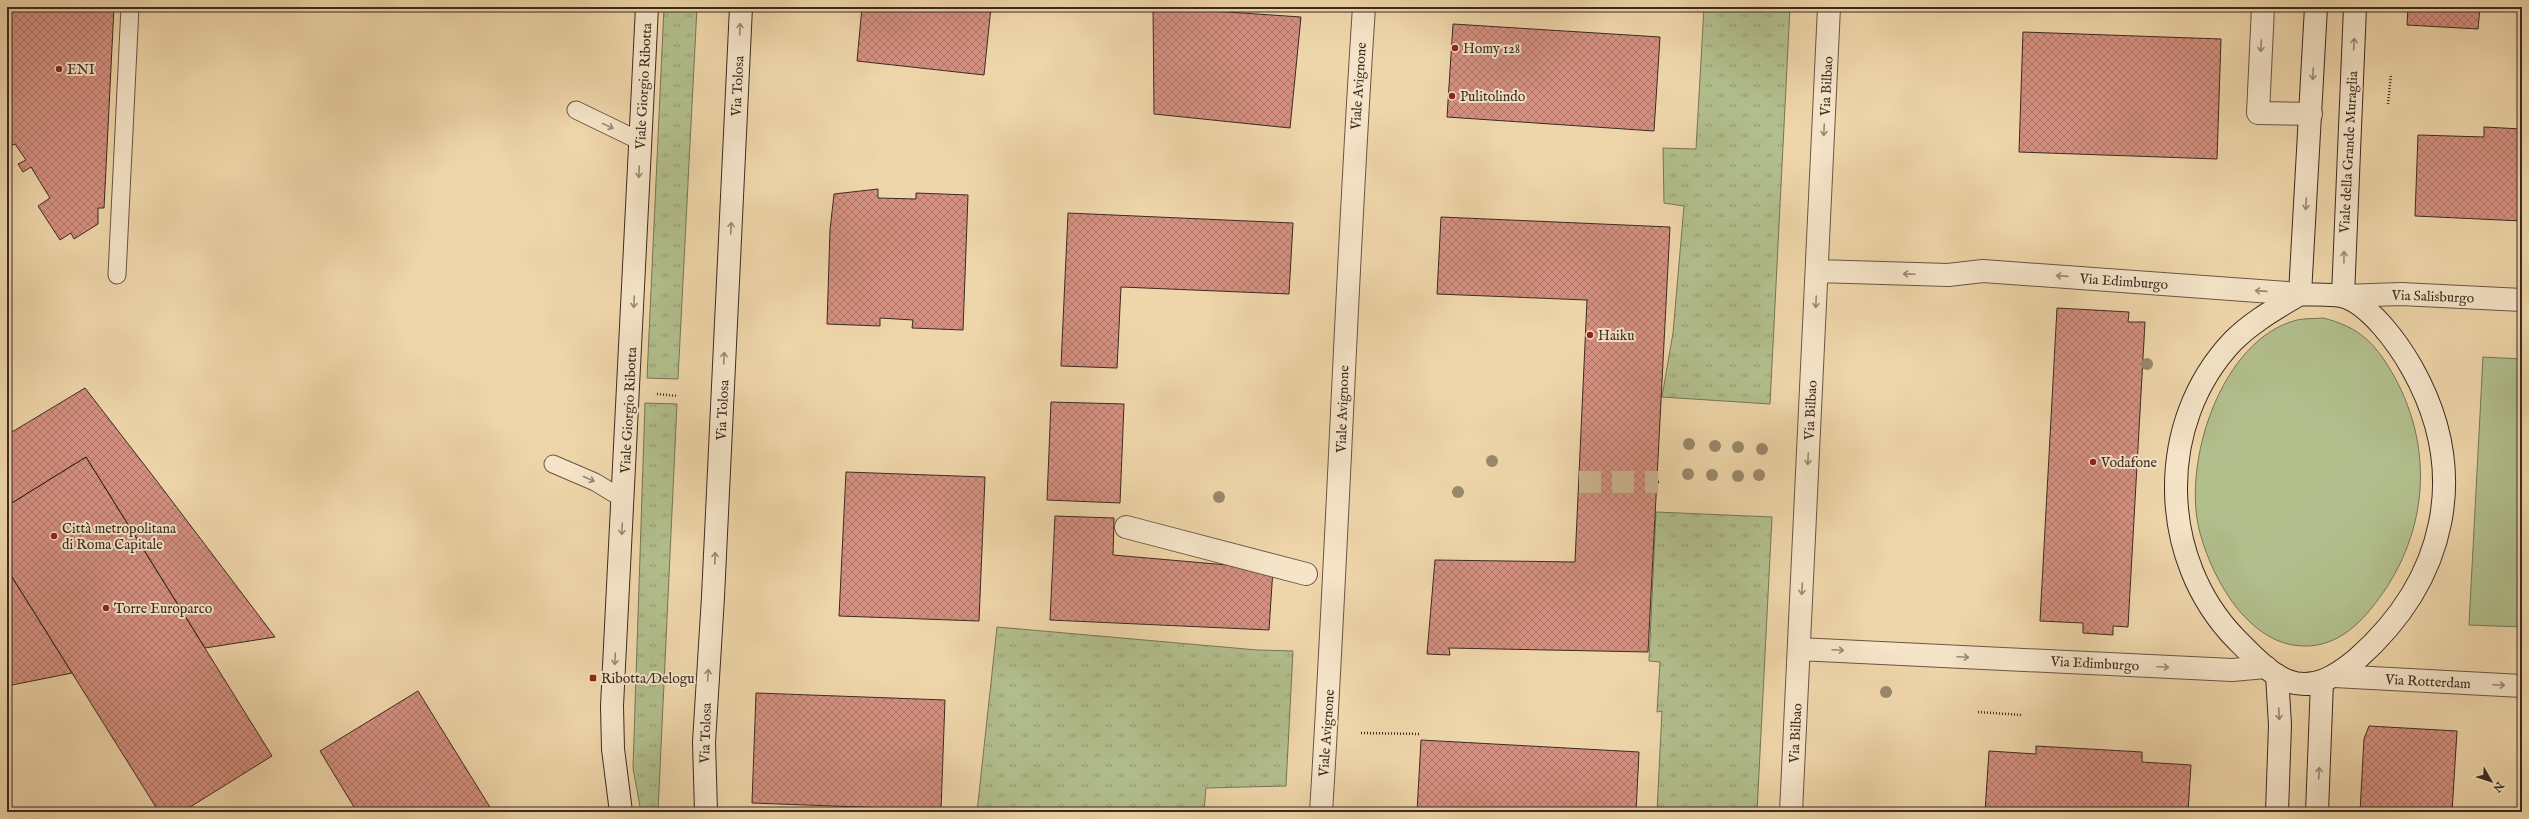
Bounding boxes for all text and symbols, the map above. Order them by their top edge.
street label: Viale Giorgio Ribotta [632,21,656,151]
one-way arrow [736,23,743,36]
one-way arrow [2350,38,2357,51]
one-way arrow [2258,39,2265,52]
place label: Homy 128 [1463,40,1520,58]
street label: Viale Avignone [1347,41,1371,131]
marker: Homy 128 [1450,43,1460,53]
street label: Via Tolosa [727,54,749,118]
street label: Via Bilbao [1816,55,1838,117]
place label: ENI [67,61,95,79]
marker: ENI [54,64,64,74]
one-way arrow [2309,67,2317,80]
street label: Viale della Grande Muraglia [2336,70,2362,235]
place label: Pulitolindo [1460,88,1526,106]
marker: Pulitolindo [1447,91,1457,101]
one-way arrow [602,123,614,130]
one-way arrow [1820,123,1827,136]
one-way arrow [636,165,643,178]
one-way arrow [2303,197,2310,210]
one-way arrow [727,222,734,235]
one-way arrow [2340,251,2348,264]
one-way arrow [1903,270,1916,277]
street label: Via Edimburgo [2078,270,2169,294]
one-way arrow [2056,273,2069,280]
street label: Via Salisburgo [2390,287,2475,307]
one-way arrow [2255,288,2268,295]
one-way arrow [630,295,637,308]
one-way arrow [1812,295,1819,308]
place label: Haiku [1598,327,1635,345]
marker: Haiku [1585,330,1595,340]
street label: Viale Giorgio Ribotta [617,345,641,475]
one-way arrow [720,352,728,365]
street label: Viale Avignone [1332,364,1354,454]
street label: Via Tolosa [712,378,734,442]
street label: Via Bilbao [1800,379,1822,441]
one-way arrow [1804,452,1812,465]
place label: Vodafone [2100,454,2157,472]
marker: Vodafone [2088,457,2098,467]
one-way arrow [582,476,594,484]
place label: Città metropolitana di Roma Capitale [62,520,177,554]
one-way arrow [618,522,625,535]
marker: Città metropolitana di Roma Capitale [49,531,59,541]
one-way arrow [711,552,719,565]
one-way arrow [1798,582,1806,595]
place label: Torre Europarco [114,600,213,618]
marker: Torre Europarco [101,603,111,613]
one-way arrow [1831,647,1844,654]
one-way arrow [611,652,618,665]
one-way arrow [1956,653,1969,660]
street label: Via Edimburgo [2049,653,2140,675]
one-way arrow [2156,663,2169,670]
one-way arrow [704,669,711,682]
place label: Ribotta/Delogu [601,670,695,688]
street label: Via Rotterdam [2384,671,2471,693]
marker: Ribotta/Delogu [588,673,598,683]
one-way arrow [2492,681,2505,688]
street label: Viale Avignone [1315,688,1339,778]
street label: Via Tolosa [696,701,716,765]
street label: Via Bilbao [1785,702,1807,764]
one-way arrow [2275,707,2283,720]
north arrow [2471,761,2511,801]
one-way arrow [2316,767,2323,780]
text: N [2489,778,2507,795]

